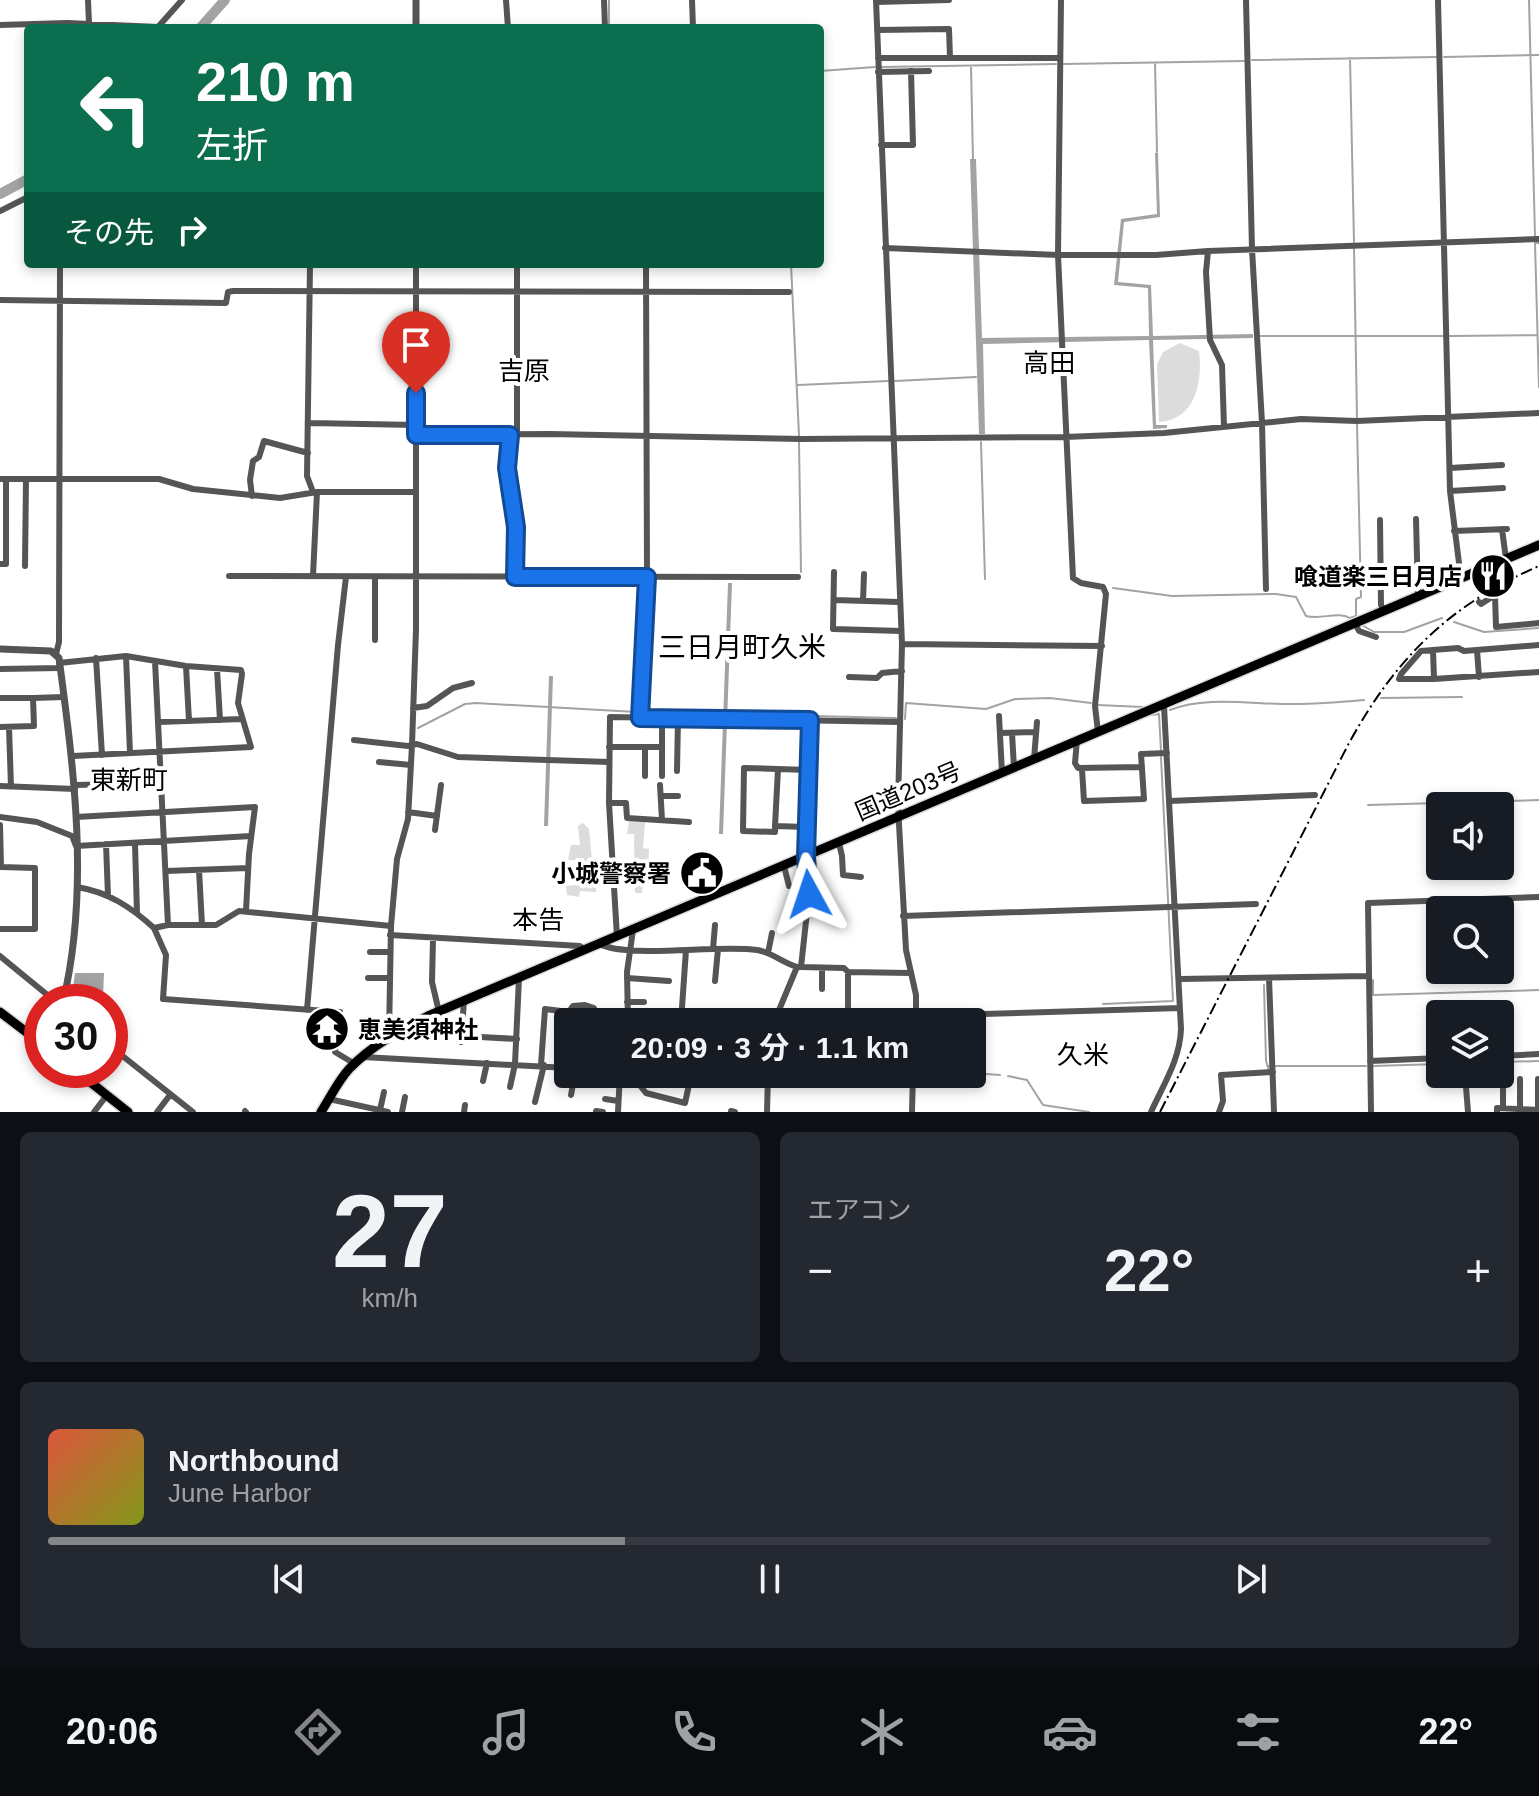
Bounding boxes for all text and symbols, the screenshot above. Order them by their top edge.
text: 210 m [196,50,355,113]
icon: left [64,56,168,160]
text: 左折 [196,125,268,166]
icon: right [170,208,214,252]
text: その先 [64,216,154,249]
pin [382,311,450,393]
icon: arrive [394,323,438,367]
district label: 高田 [1023,348,1075,378]
district label: 吉原 [498,356,550,386]
restaurant icon: 喰道楽三日月店 [1469,552,1517,600]
place label: 喰道楽三日月店 [1294,563,1462,590]
district label: 三日月町久米 [658,632,826,663]
street label: 国道203号 [851,757,965,825]
district label: 東新町 [90,765,168,795]
map controls [1426,792,1514,1088]
button: sound [1426,792,1514,880]
public building icon: 小城警察署 [678,849,726,897]
position arrow [767,852,851,936]
place label: 小城警察署 [551,860,671,887]
button: search [1426,896,1514,984]
district label: 本告 [512,905,564,935]
speed limit sign: 30 [24,984,128,1088]
button: layers [1426,1000,1514,1088]
temple icon: 恵美須神社 [303,1005,351,1053]
place label: 恵美須神社 [358,1016,478,1043]
text: 20:09 · 3 分 · 1.1 km [631,1031,909,1064]
district label: 久米 [1057,1040,1109,1070]
text: 27 [332,1173,448,1289]
text: エアコン [808,1195,912,1225]
text: 22° [1104,1237,1195,1304]
text: − [808,1246,833,1295]
text: + [1465,1246,1491,1295]
text: km/h [362,1283,418,1313]
text: Northbound [168,1444,340,1477]
text: June Harbor [168,1478,311,1508]
icon: previous [267,1557,311,1601]
icon: pause [748,1557,792,1601]
icon: next [1229,1557,1273,1601]
icon: directions [290,1704,346,1760]
icon: music [478,1704,534,1760]
icon: phone [666,1704,722,1760]
icon: climate [854,1704,910,1760]
icon: car [1042,1704,1098,1760]
icon: filters [1230,1704,1286,1760]
text: 20:06 [66,1711,158,1752]
text: 22° [1418,1711,1473,1752]

